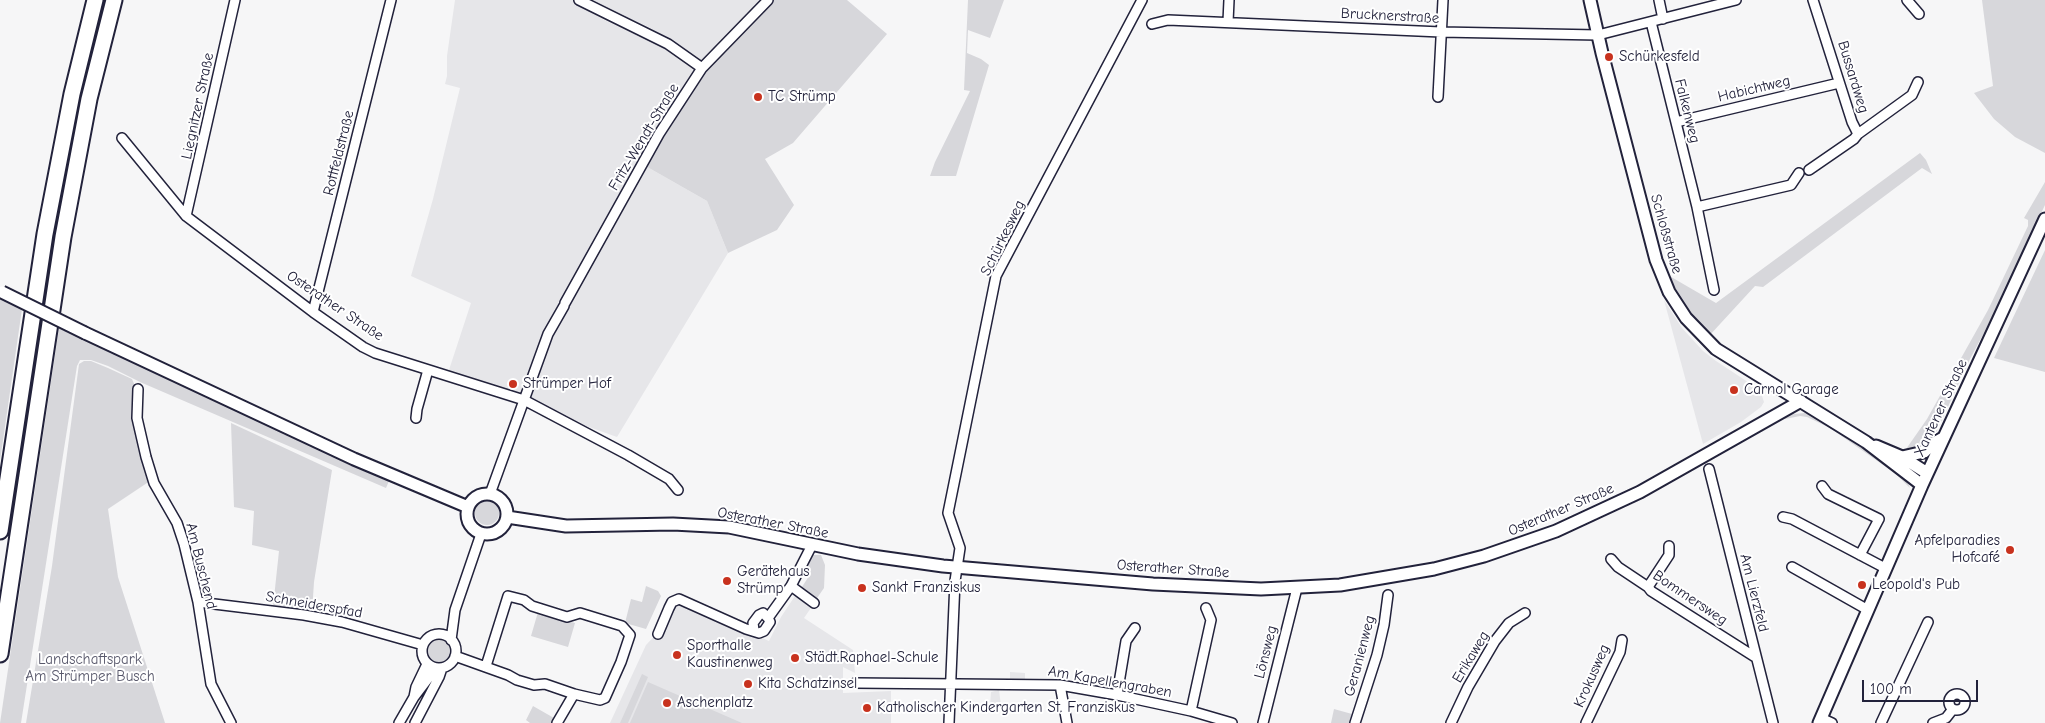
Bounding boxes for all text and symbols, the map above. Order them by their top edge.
street label: Brucknerstraße [1340,4,1440,28]
street label: Bussardweg [1833,39,1873,115]
place label: Schürkesfeld [1619,48,1700,66]
street label: Liegnitzer Straße [178,51,218,161]
marker: Schürkesfeld [1603,51,1615,63]
street label: Habichtweg [1716,72,1792,106]
street label: Falkenweg [1670,77,1704,145]
street label: Fritz-Wendt-Straße [605,80,683,194]
place label: TC Strümp [768,88,836,106]
marker: TC Strümp [752,91,764,103]
street label: Rottfeldstraße [320,109,358,197]
street label: Schloßstraße [1646,192,1686,276]
street label: Schürkesweg [977,197,1029,279]
street label: Osterather Straße [283,267,387,345]
street label: Xantener Straße [1910,356,1972,460]
place label: Strümper Hof [523,375,611,393]
marker: Strümper Hof [507,378,519,390]
place label: Carnol Garage [1744,381,1839,399]
marker: Carnol Garage [1728,384,1740,396]
street label: Osterather Straße [1506,480,1616,540]
street label: Osterather Straße [716,503,830,543]
street label: Am Buschend [182,521,220,611]
place label: Apfelparadies Hofcafé [1914,532,2000,567]
marker: Apfelparadies Hofcafé [2004,544,2016,556]
street label: Am Lierzfeld [1736,552,1772,634]
street label: Osterather Straße [1116,556,1230,582]
place label: Gerätehaus Strümp [737,563,810,598]
street label: Bommersweg [1649,567,1731,629]
marker: Gerätehaus Strümp [721,575,733,587]
place label: Leopold's Pub [1872,576,1960,594]
place label: Sankt Franziskus [872,579,981,597]
marker: Leopold's Pub [1856,579,1868,591]
marker: Sankt Franziskus [856,582,868,594]
street label: Schneiderspfad [264,588,364,622]
street label: Geranienweg [1341,613,1379,699]
street label: Lönsweg [1251,624,1281,680]
street label: Erikaweg [1449,628,1493,686]
place label: Sporthalle Kaustinenweg [687,637,773,672]
street label: Krokusweg [1570,642,1614,710]
marker: Sporthalle Kaustinenweg [671,649,683,661]
place label: Städt.Raphael-Schule [805,649,938,667]
park label: Landschaftspark Am Strümper Busch [25,651,155,686]
marker: Städt.Raphael-Schule [789,652,801,664]
street label: Am Kapellengraben [1047,662,1173,702]
scale bar [1865,670,1981,702]
place label: Kita Schatzinsel [758,675,857,693]
marker: Kita Schatzinsel [742,678,754,690]
text: 100 m [1870,680,1912,698]
place label: Aschenplatz [677,694,753,712]
marker: Aschenplatz [661,697,673,709]
place label: Katholischer Kindergarten St. Franziskus [877,699,1135,717]
marker: Katholischer Kindergarten St. Franziskus [861,702,873,714]

